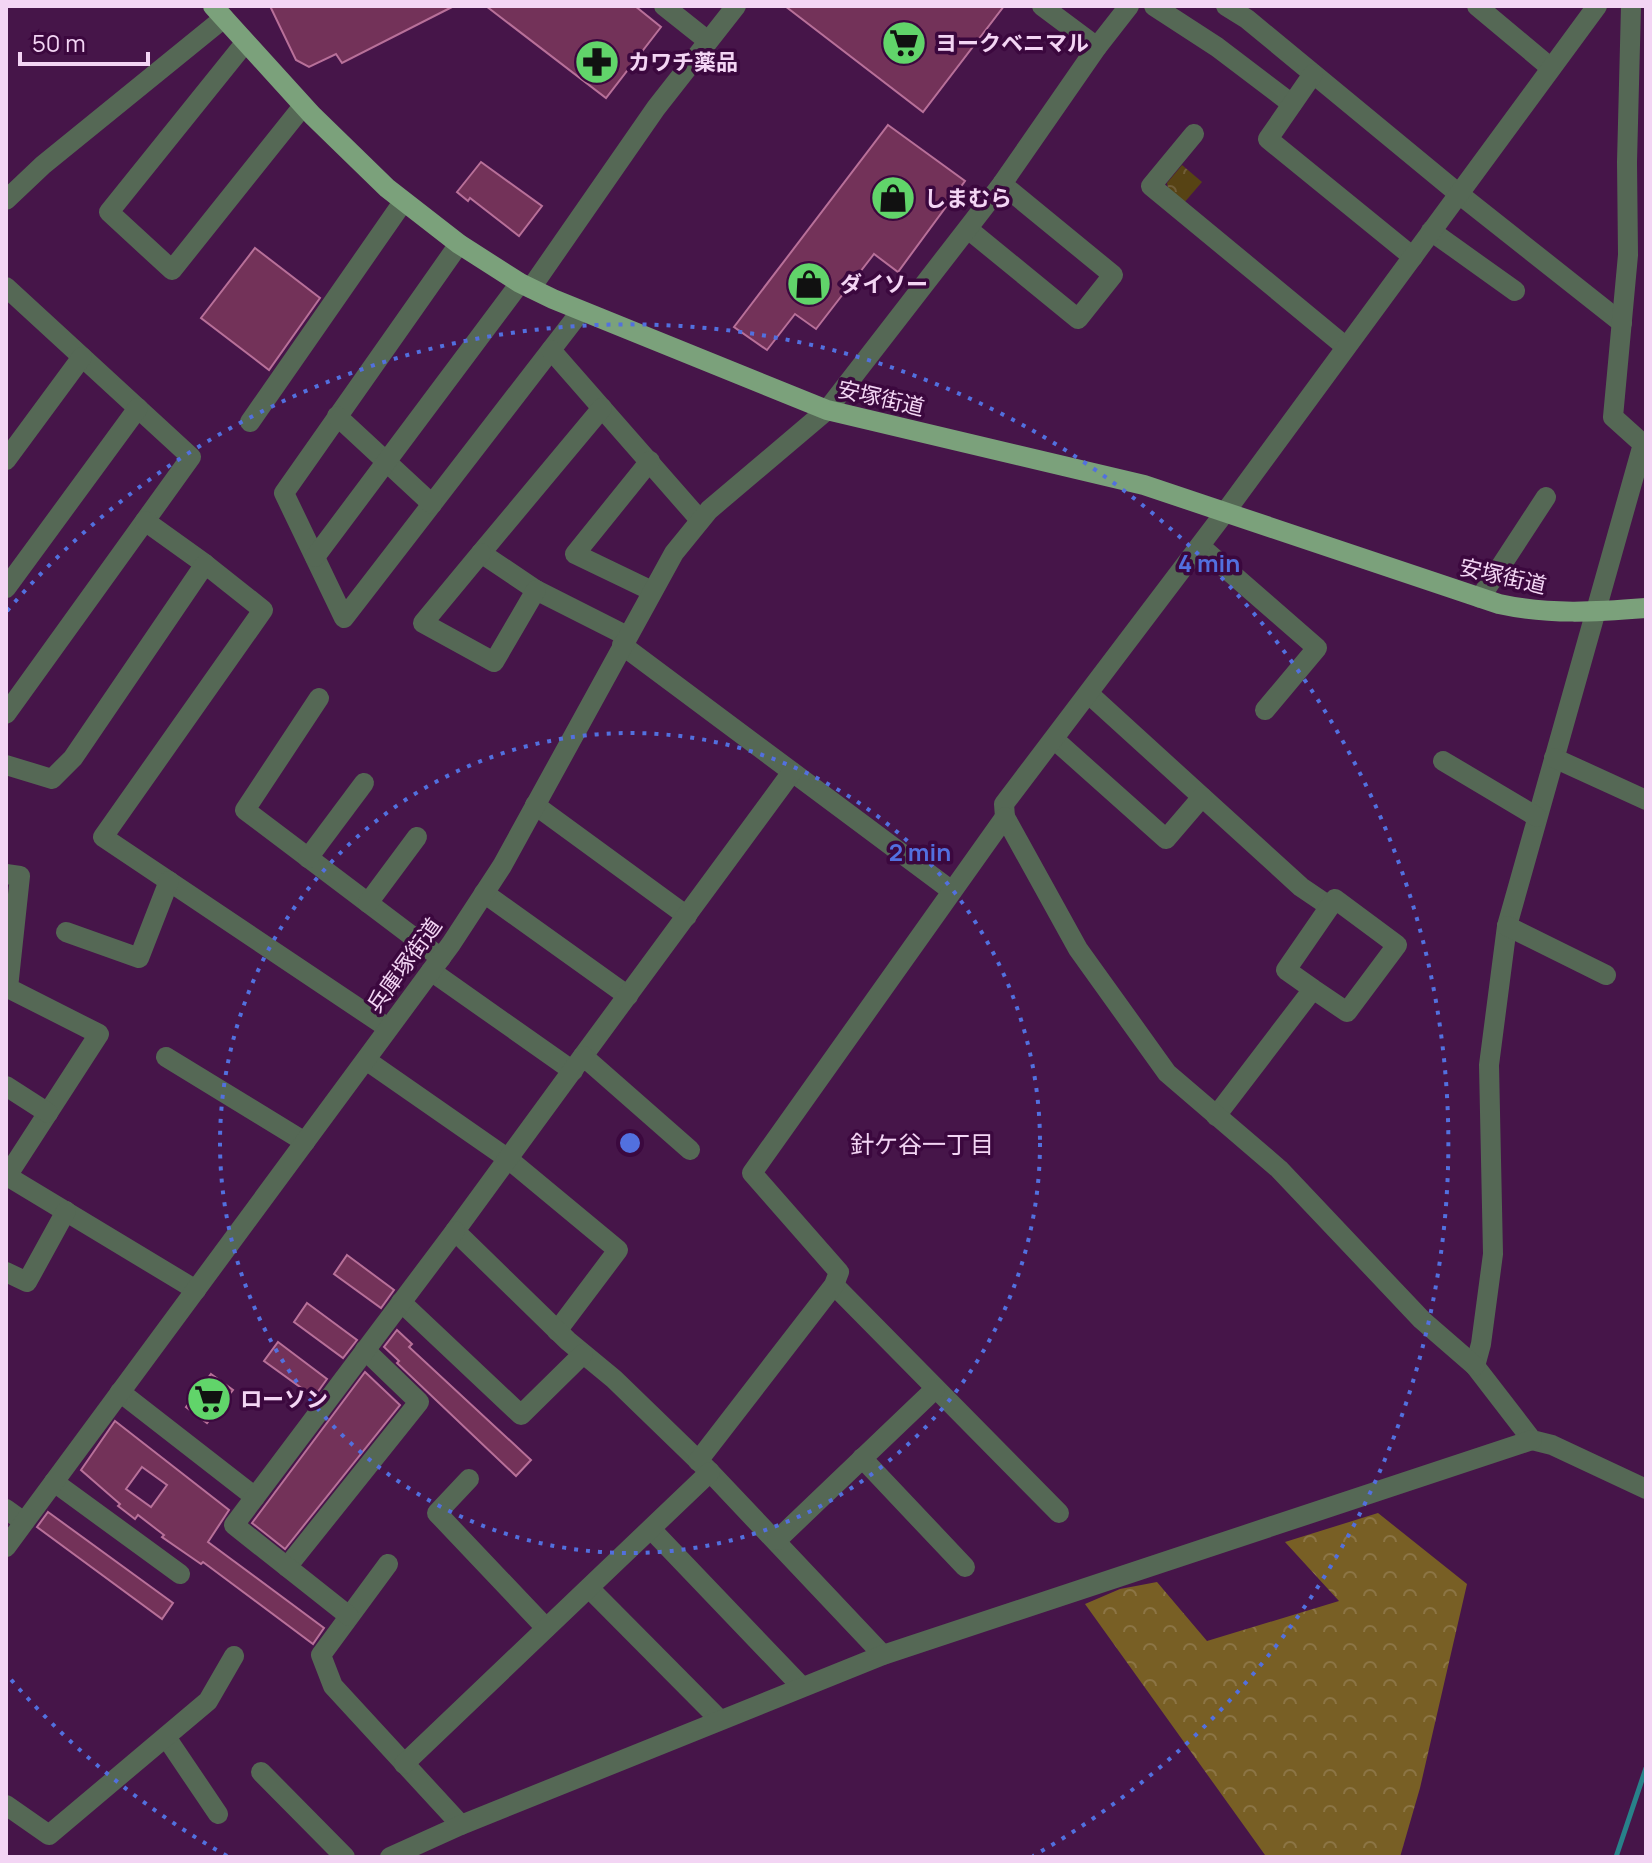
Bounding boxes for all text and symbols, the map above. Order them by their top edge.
scale bar [20,16,148,66]
supermarket icon: ヨークベニマル [880,19,928,67]
text: 50 m [32,26,86,59]
place label: ヨークベニマル [935,28,1089,58]
pharmacy icon: カワチ薬品 [573,38,621,86]
place label: カワチ薬品 [628,47,738,77]
shop icon: しまむら [869,174,917,222]
place label: しまむら [924,183,1012,213]
shop icon: ダイソー [785,260,833,308]
place label: ダイソー [840,269,928,299]
street label: 安塚街道 [835,373,927,423]
text: 4 min [1178,546,1240,579]
street label: 安塚街道 [1457,551,1549,601]
text: 2 min [889,835,951,868]
street label: 兵庫塚街道 [360,912,448,1018]
district label: 針ケ谷一丁目 [850,1127,994,1160]
centre of rings [616,1129,644,1157]
supermarket icon: ローソン [185,1375,233,1423]
place label: ローソン [240,1384,328,1414]

